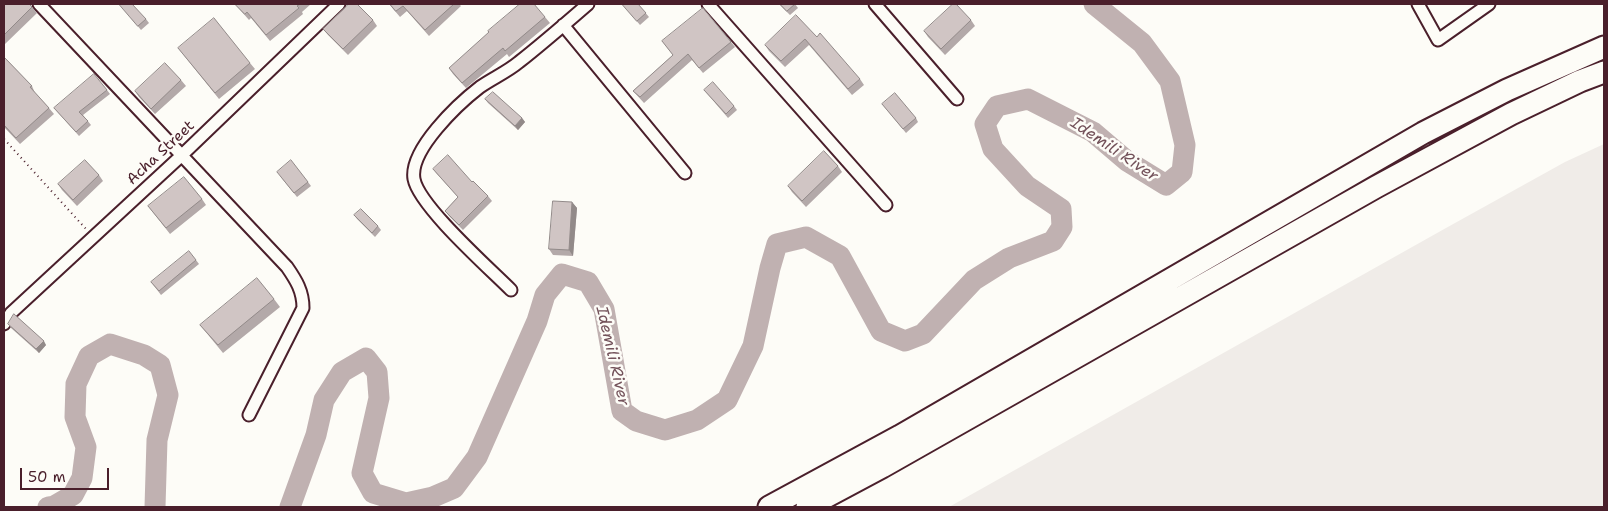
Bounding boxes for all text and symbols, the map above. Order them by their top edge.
water label: Idemili River [1067,114,1161,186]
street label: Acha Street [123,117,199,189]
water label: Idemili River [591,304,633,408]
scale bar [22,458,111,490]
text: 50 m [28,467,66,487]

